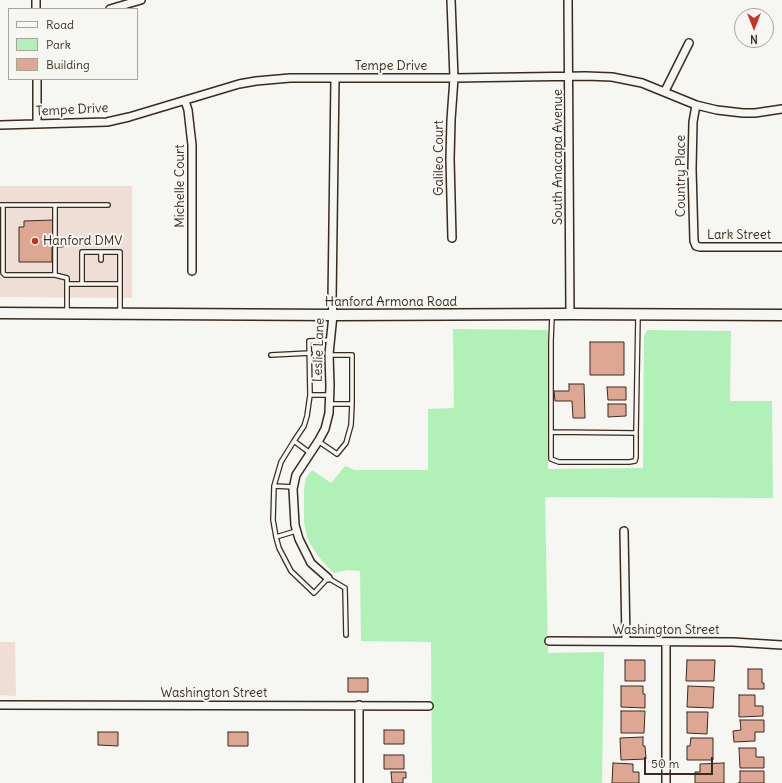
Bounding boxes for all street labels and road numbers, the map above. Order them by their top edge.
street label: Tempe Drive [355,58,427,74]
street label: South Anacapa Avenue [550,89,566,225]
street label: Tempe Drive [35,100,109,120]
street label: Galileo Court [431,120,447,196]
street label: Country Place [673,135,689,217]
street label: Michelle Court [172,144,188,228]
street label: Lark Street [707,227,771,243]
street label: Hanford Armona Road [325,294,457,310]
street label: Leslie Lane [310,318,328,382]
street label: Washington Street [613,622,719,638]
street label: Washington Street [161,685,267,701]

